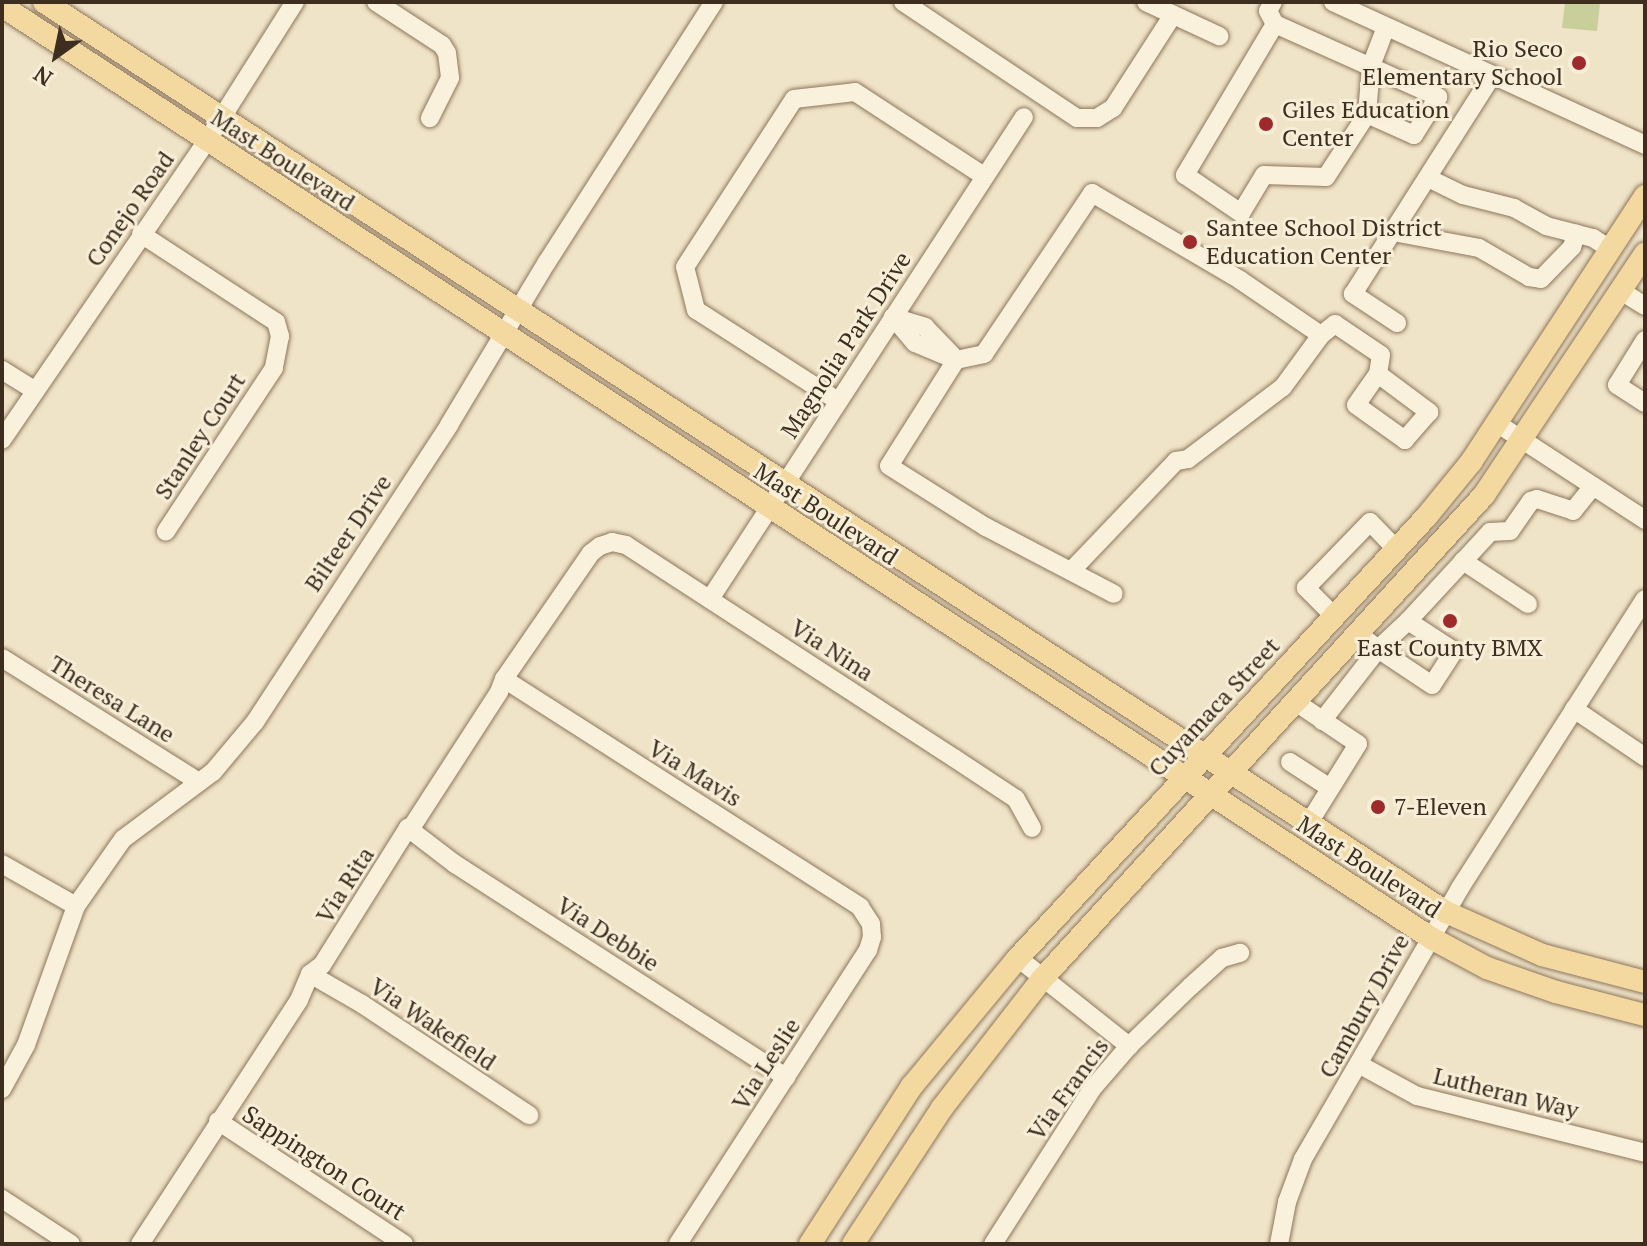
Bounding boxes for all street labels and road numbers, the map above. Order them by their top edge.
street label: Mast Boulevard [206,103,360,217]
street label: Conejo Road [80,146,180,272]
street label: Magnolia Park Drive [775,246,917,444]
street label: Stanley Court [148,367,252,505]
street label: Mast Boulevard [749,457,903,571]
street label: Bilteer Drive [298,469,398,597]
street label: Via Nina [785,613,879,687]
street label: Cuyamaca Street [1142,632,1286,782]
street label: Theresa Lane [44,649,180,749]
street label: Via Mavis [643,733,747,813]
street label: Mast Boulevard [1292,810,1446,924]
street label: Via Rita [310,841,380,929]
street label: Via Debbie [551,890,665,978]
street label: Cambury Drive [1313,929,1415,1083]
street label: Via Wakefield [365,971,501,1077]
street label: Via Leslie [726,1013,806,1115]
street label: Via Francis [1021,1032,1115,1146]
street label: Lutheran Way [1430,1061,1582,1125]
street label: Sappington Court [237,1100,411,1226]

